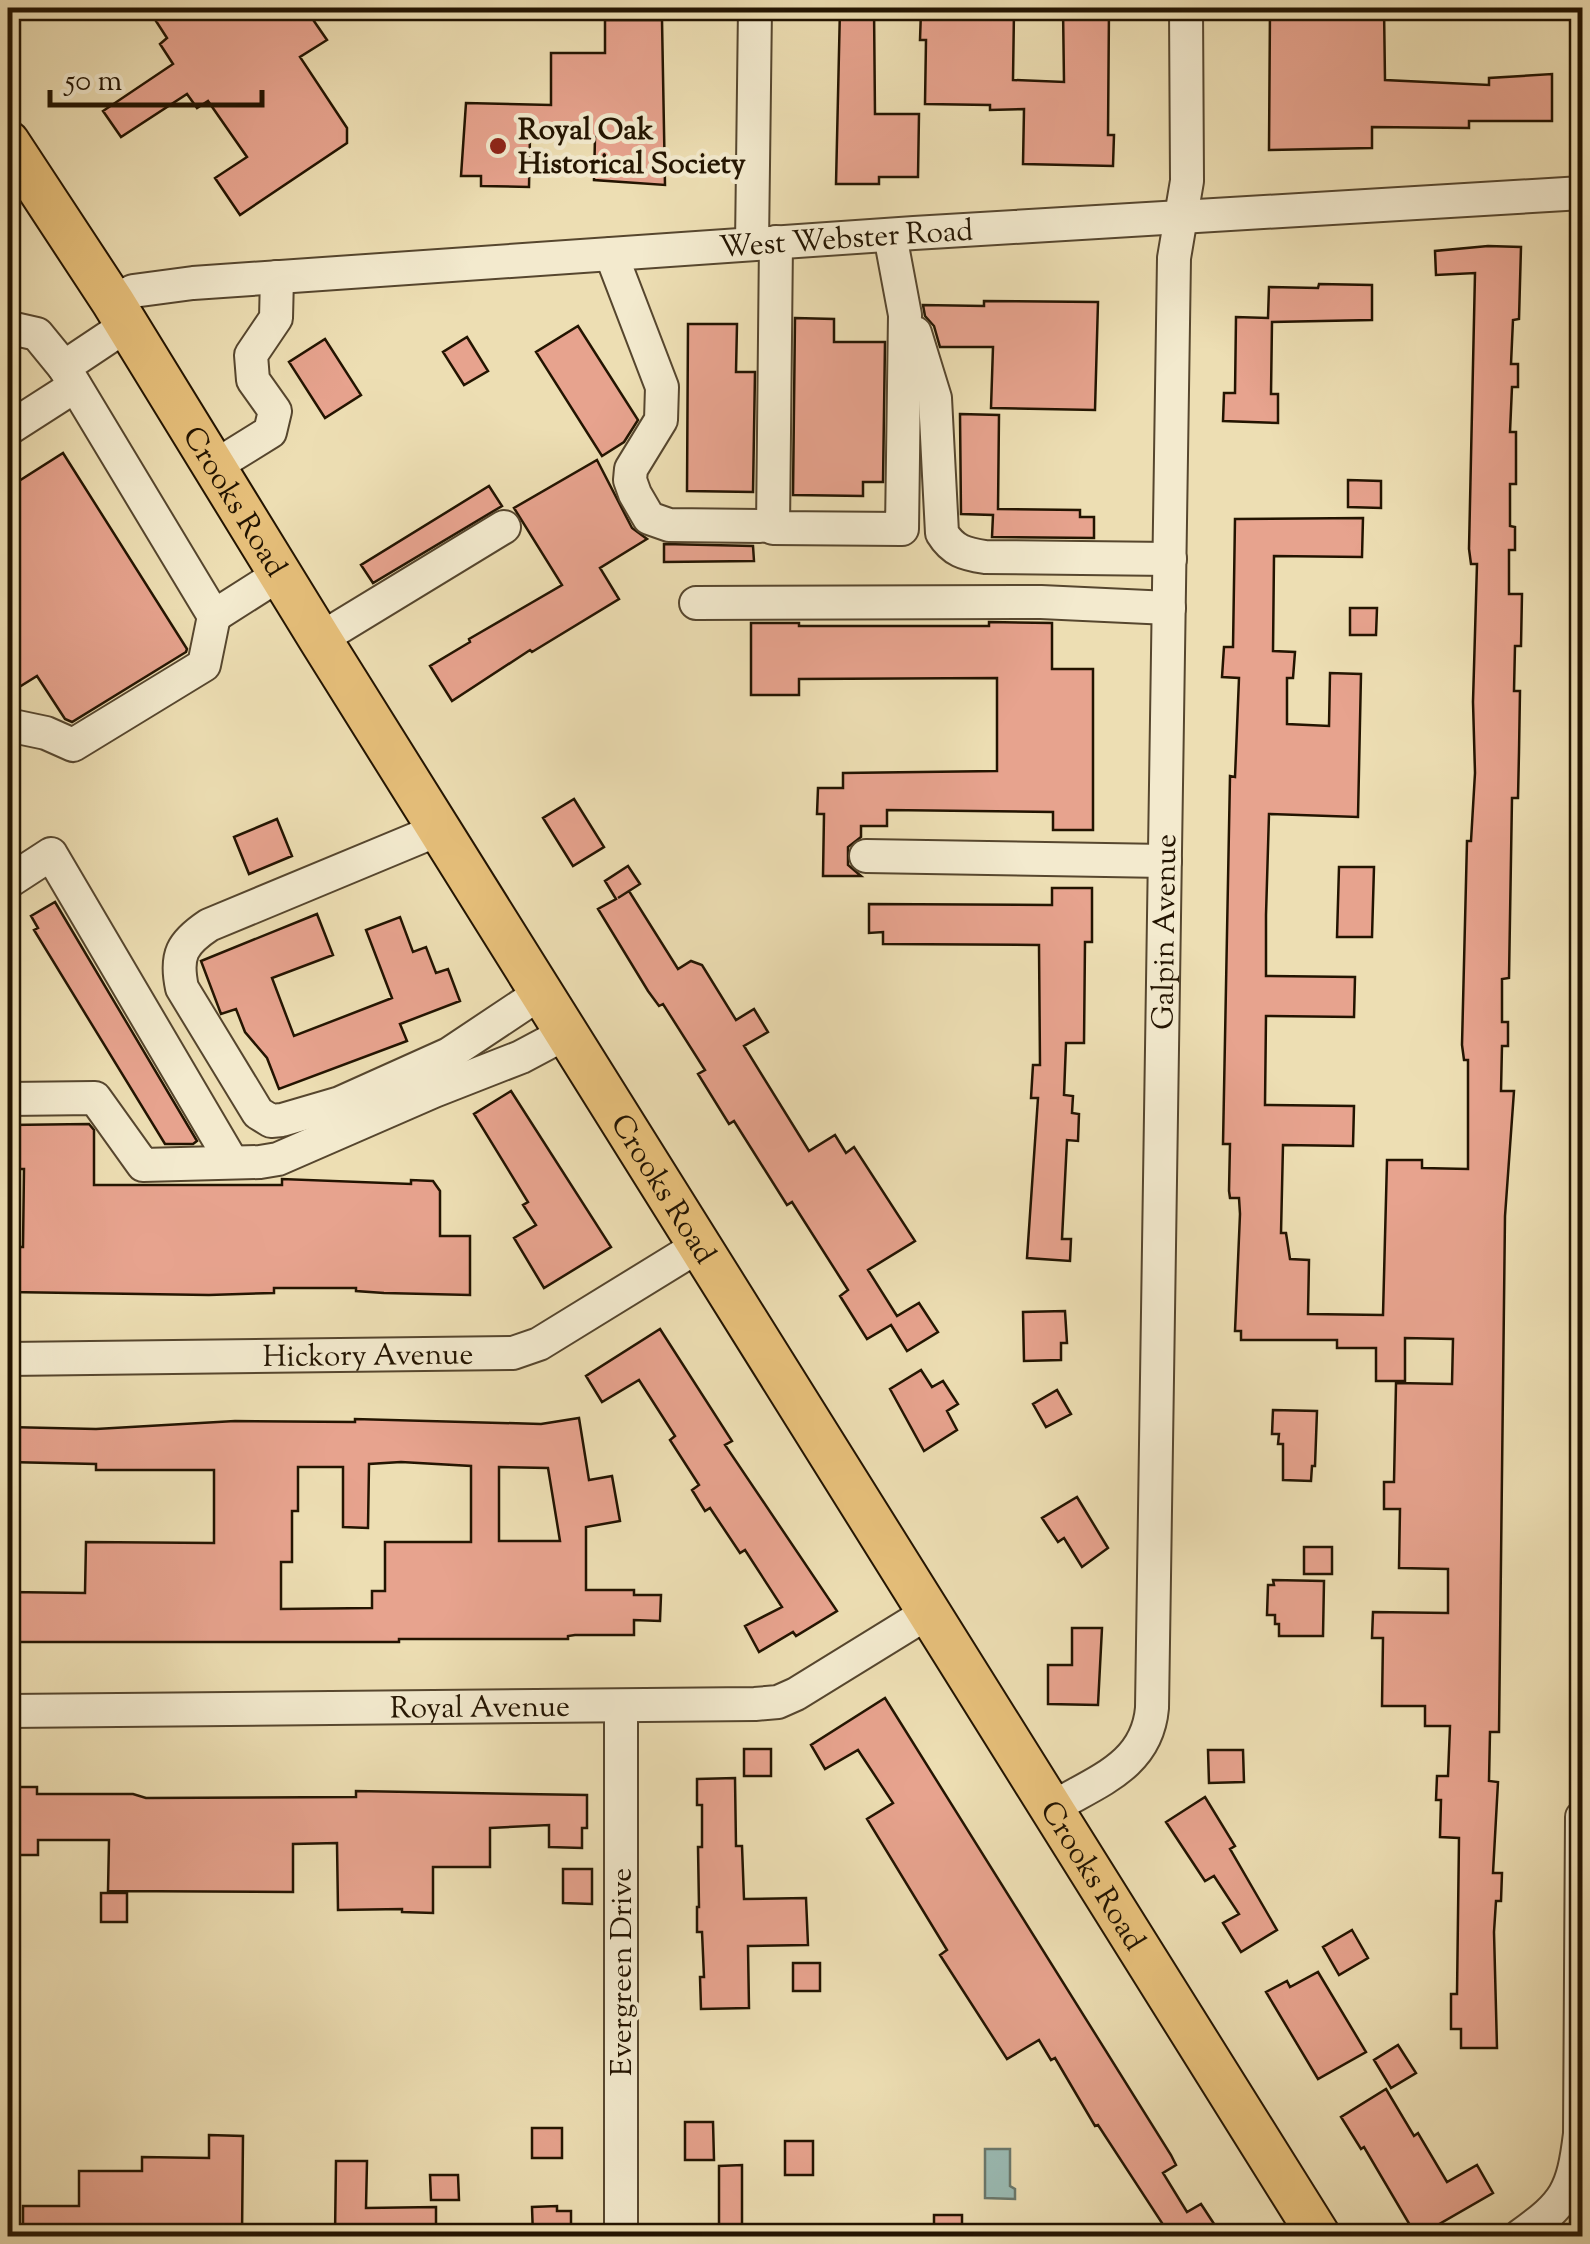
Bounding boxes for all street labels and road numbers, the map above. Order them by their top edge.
street label: West Webster Road [718,210,975,270]
street label: Crooks Road [170,419,296,586]
street label: Galpin Avenue [1143,833,1189,1030]
street label: Crooks Road [598,1106,725,1273]
street label: Hickory Avenue [262,1334,474,1380]
street label: Royal Avenue [390,1687,570,1731]
street label: Crooks Road [1028,1793,1154,1960]
street label: Evergreen Drive [602,1868,645,2076]

